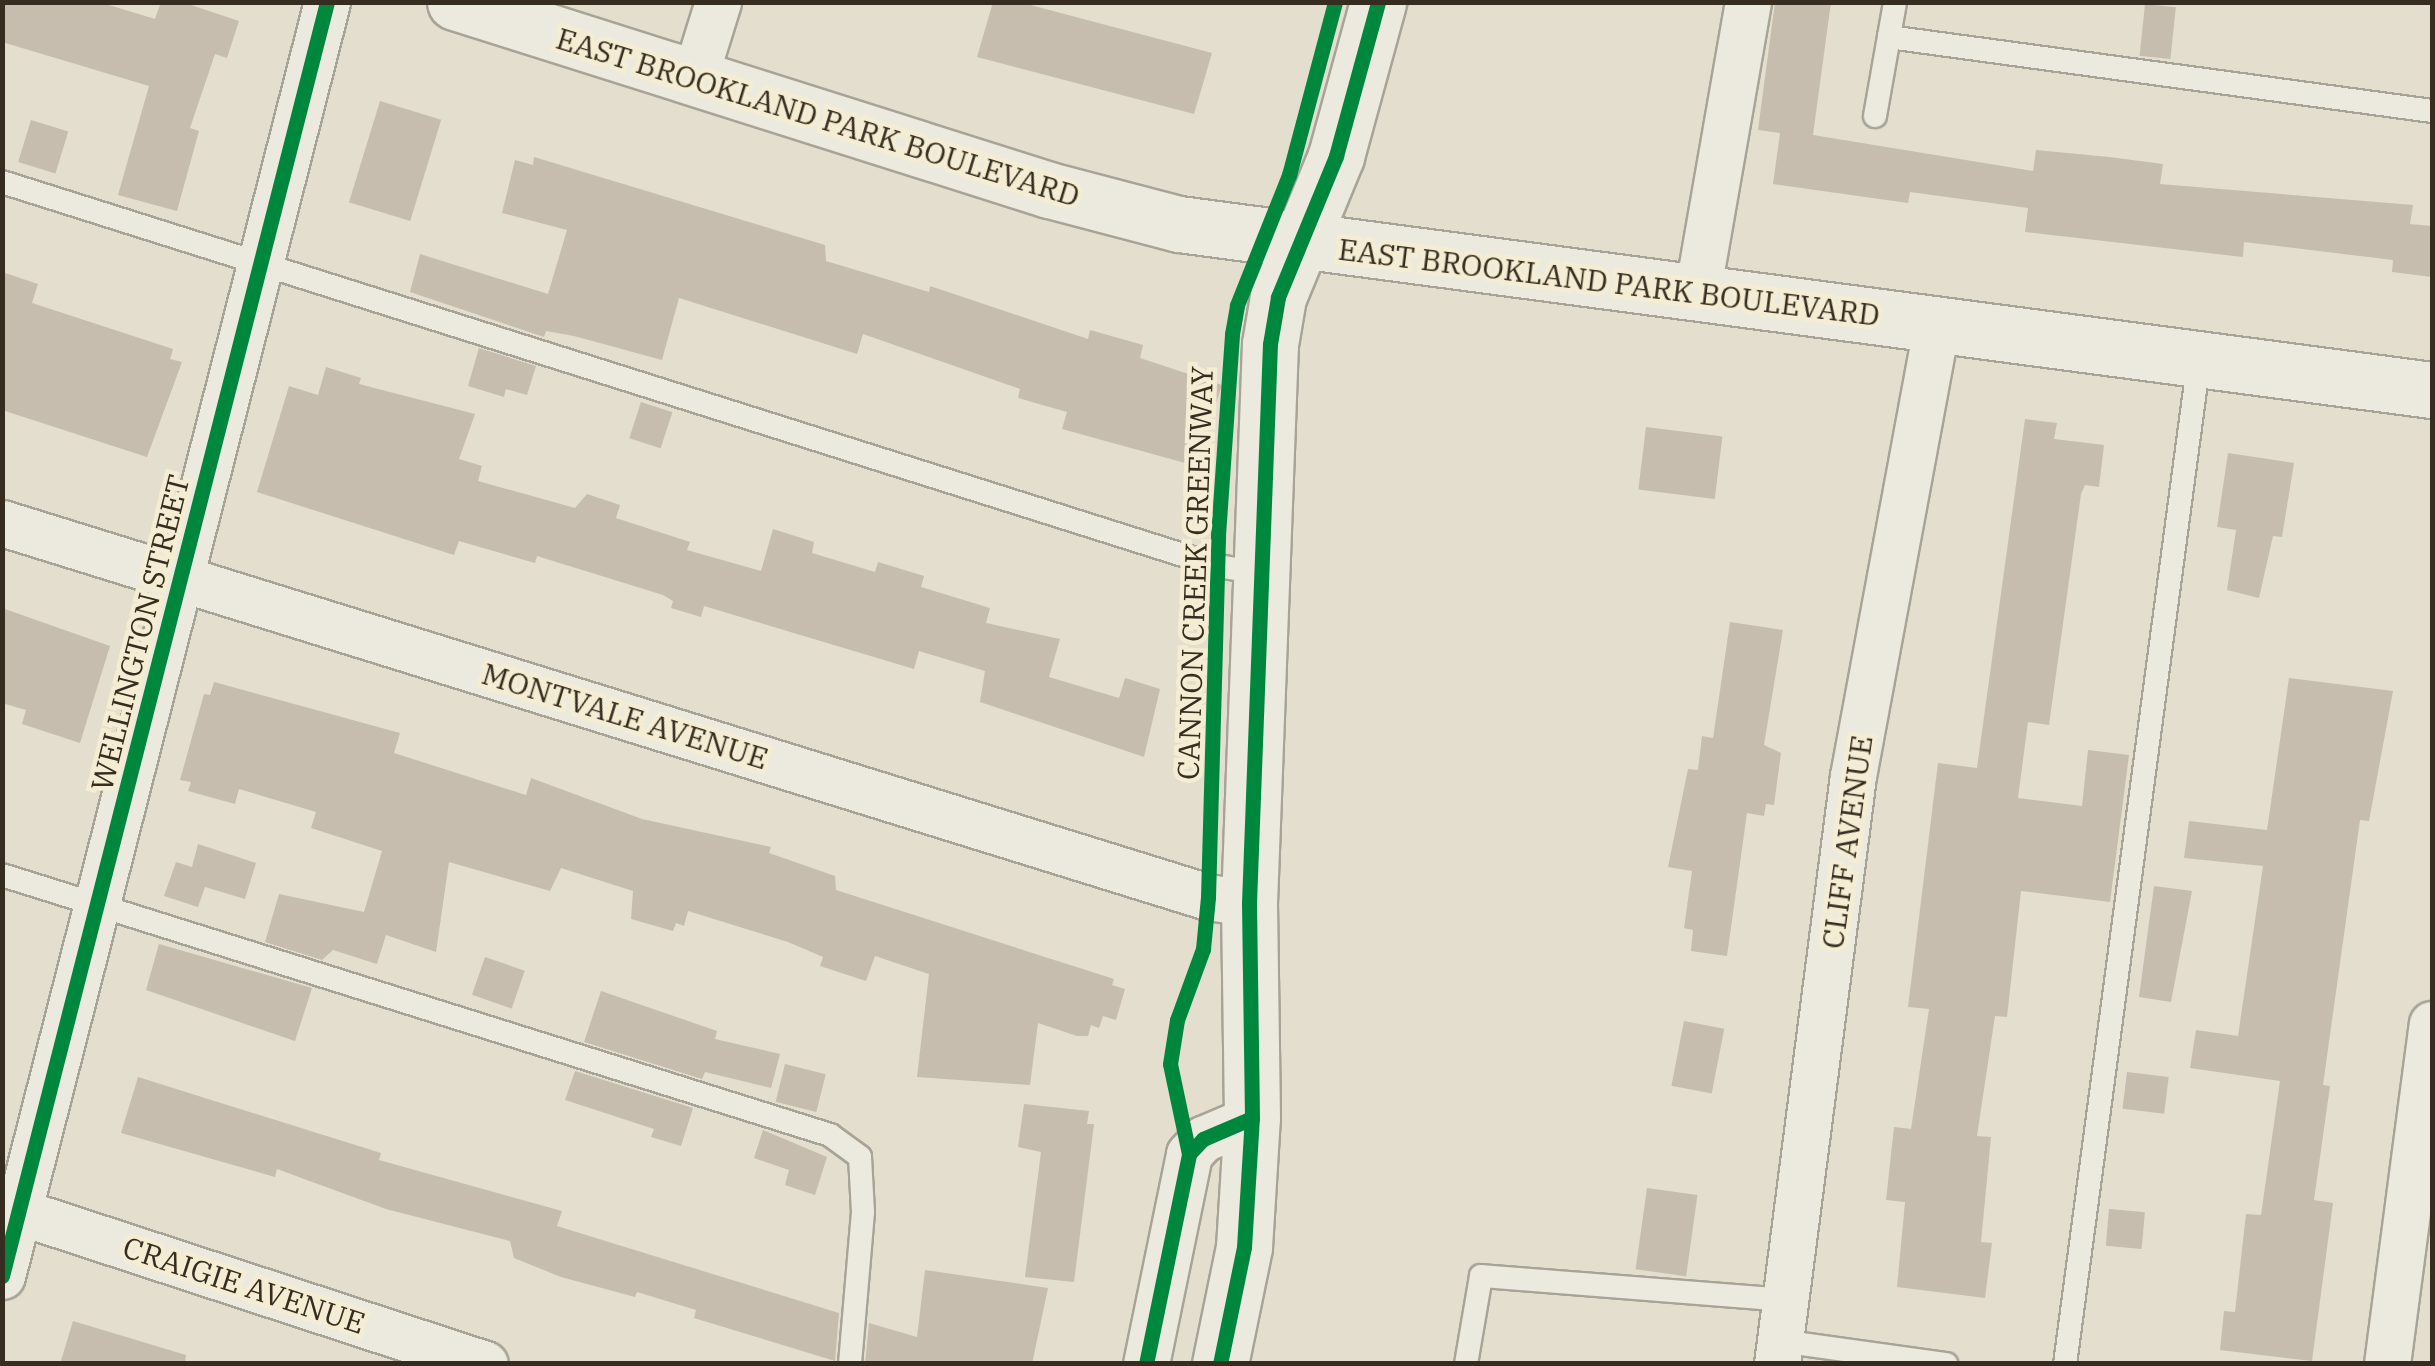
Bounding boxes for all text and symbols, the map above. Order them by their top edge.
street label: EAST BROOKLAND PARK BOULEVARD [552,20,1084,214]
street label: EAST BROOKLAND PARK BOULEVARD [1336,231,1882,333]
street label: CANNON CREEK GREENWAY [1170,366,1220,780]
street label: WELLINGTON STREET [83,471,197,795]
street label: MONTVALE AVENUE [478,655,772,777]
street label: CLIFF AVENUE [1814,733,1880,951]
street label: CRAIGIE AVENUE [119,1229,369,1341]

